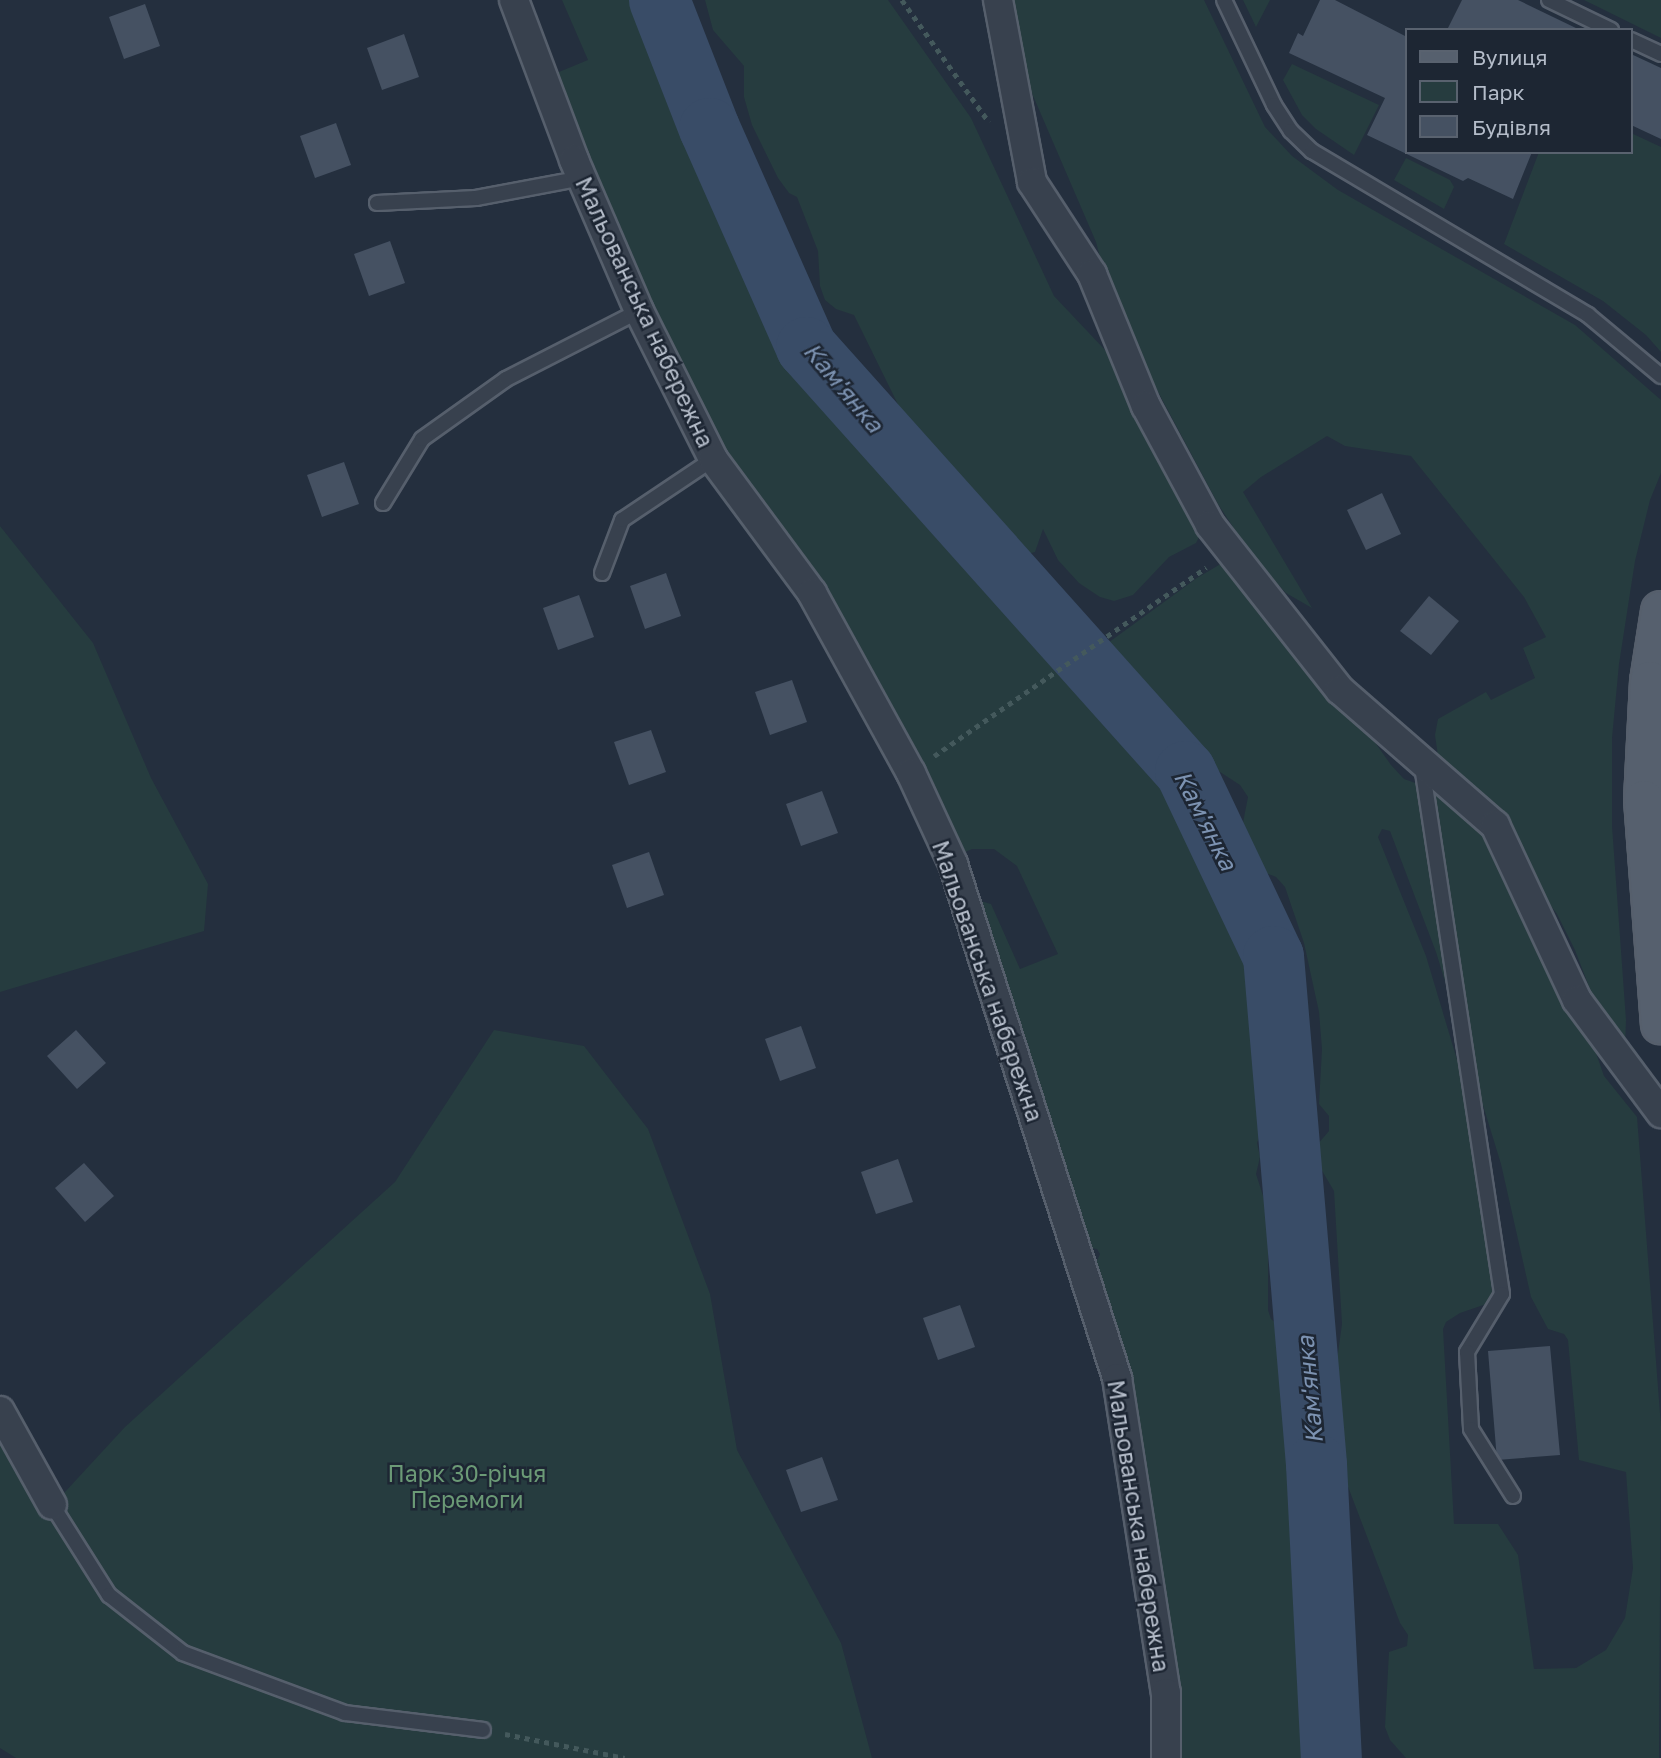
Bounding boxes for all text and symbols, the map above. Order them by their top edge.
legend [1406,28,1633,154]
text: Вулиця [1472,44,1548,70]
text: Парк [1472,79,1525,105]
text: Будівля [1472,114,1551,140]
street label: Мальованська набережна [570,172,720,452]
water label: Кам'янка [798,336,890,438]
water label: Кам'янка [1169,765,1243,875]
street label: Мальованська набережна [927,837,1049,1125]
water label: Кам'янка [1290,1335,1328,1445]
street label: Мальованська набережна [1102,1378,1176,1674]
park label: Парк 30-річчя Перемоги [388,1459,546,1513]

